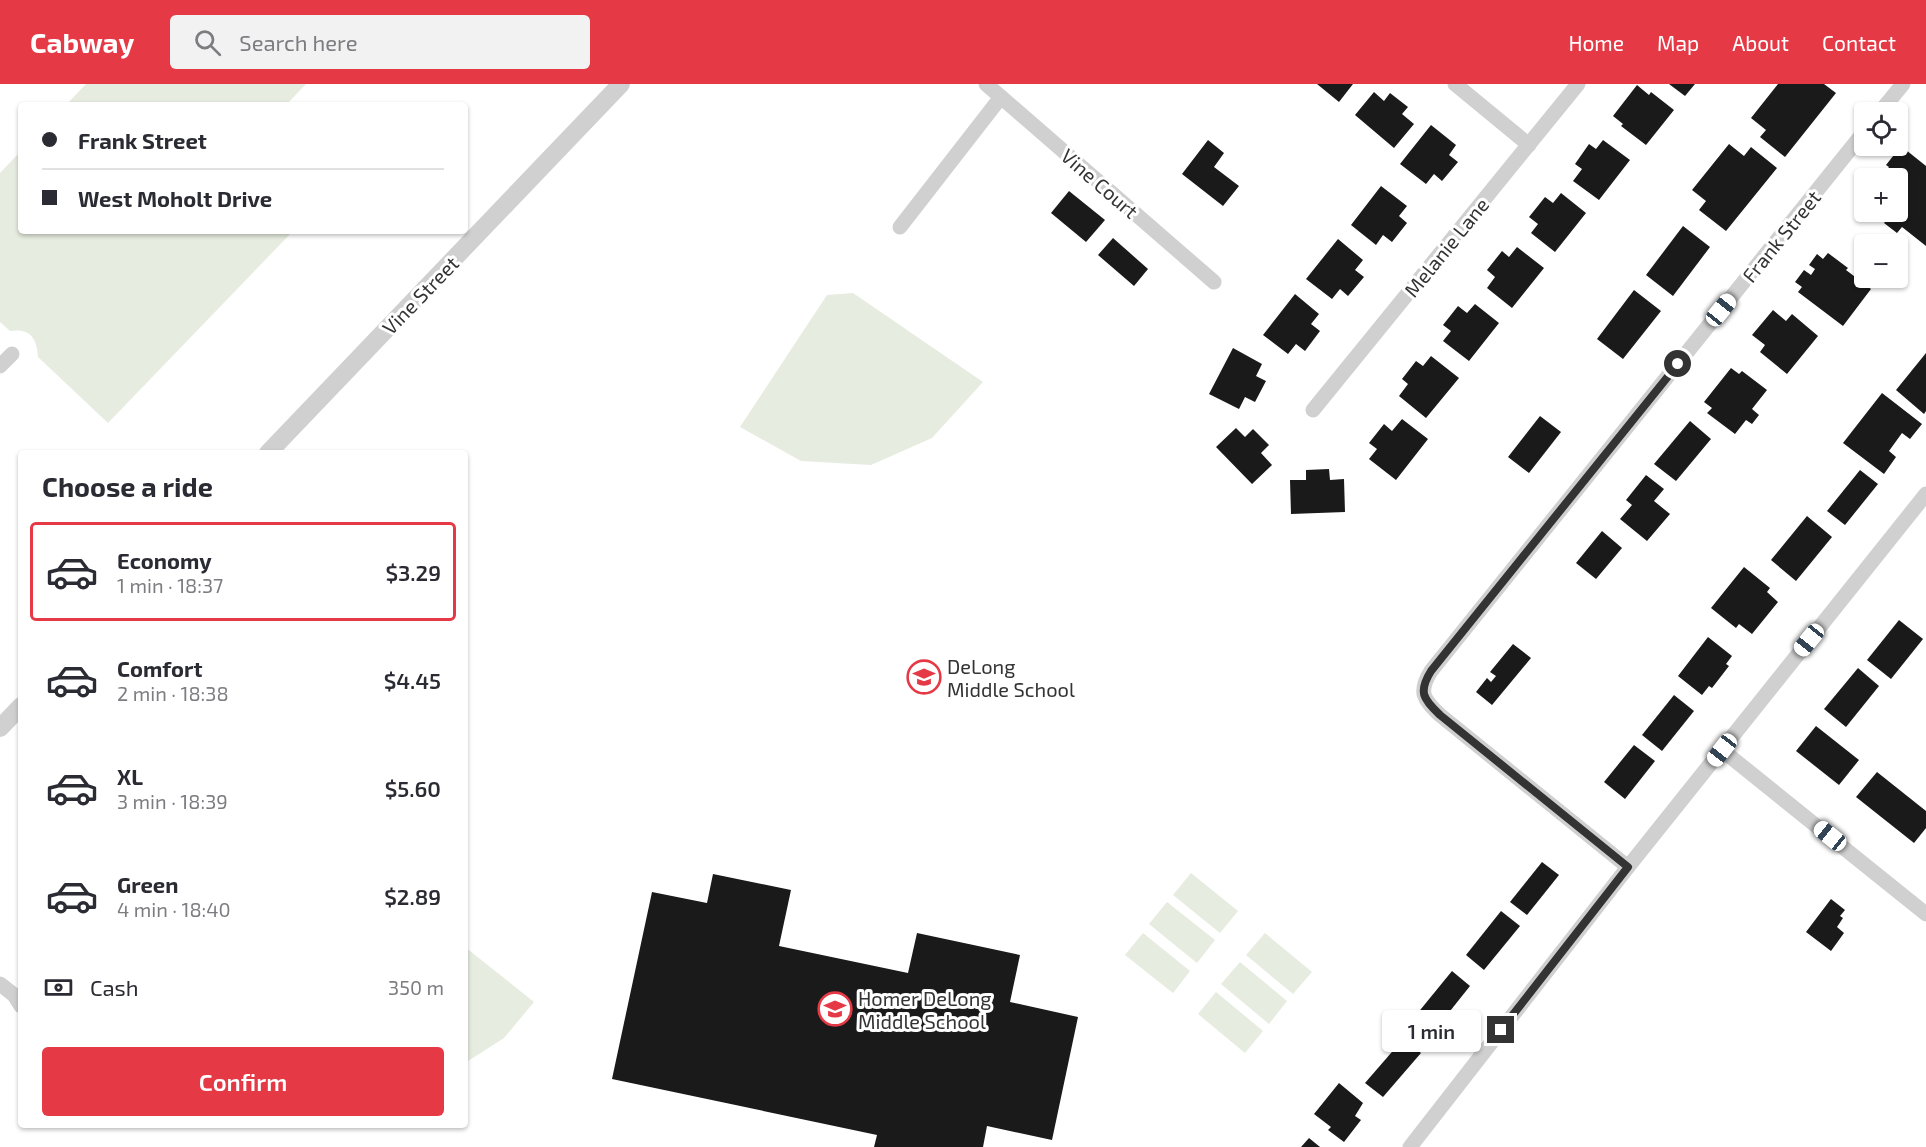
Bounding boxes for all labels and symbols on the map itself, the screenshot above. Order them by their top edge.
street label: Vine Court [1057,143,1144,223]
street label: Frank Street [1737,185,1826,287]
street label: Melanie Lane [1399,193,1493,301]
street label: Vine Street [377,251,463,339]
car [1703,290,1739,330]
route start [1664,350,1691,377]
car [1791,620,1827,660]
place label: DeLong Middle School [947,654,1075,701]
school or university icon: DeLong Middle School [906,659,942,695]
car [1704,730,1740,770]
car [1810,818,1850,854]
place label: Homer DeLong Middle School [858,986,991,1033]
school or university icon: Homer DeLong Middle School [817,991,853,1027]
callout: 1 min [1381,1009,1480,1051]
route end [1487,1016,1514,1043]

